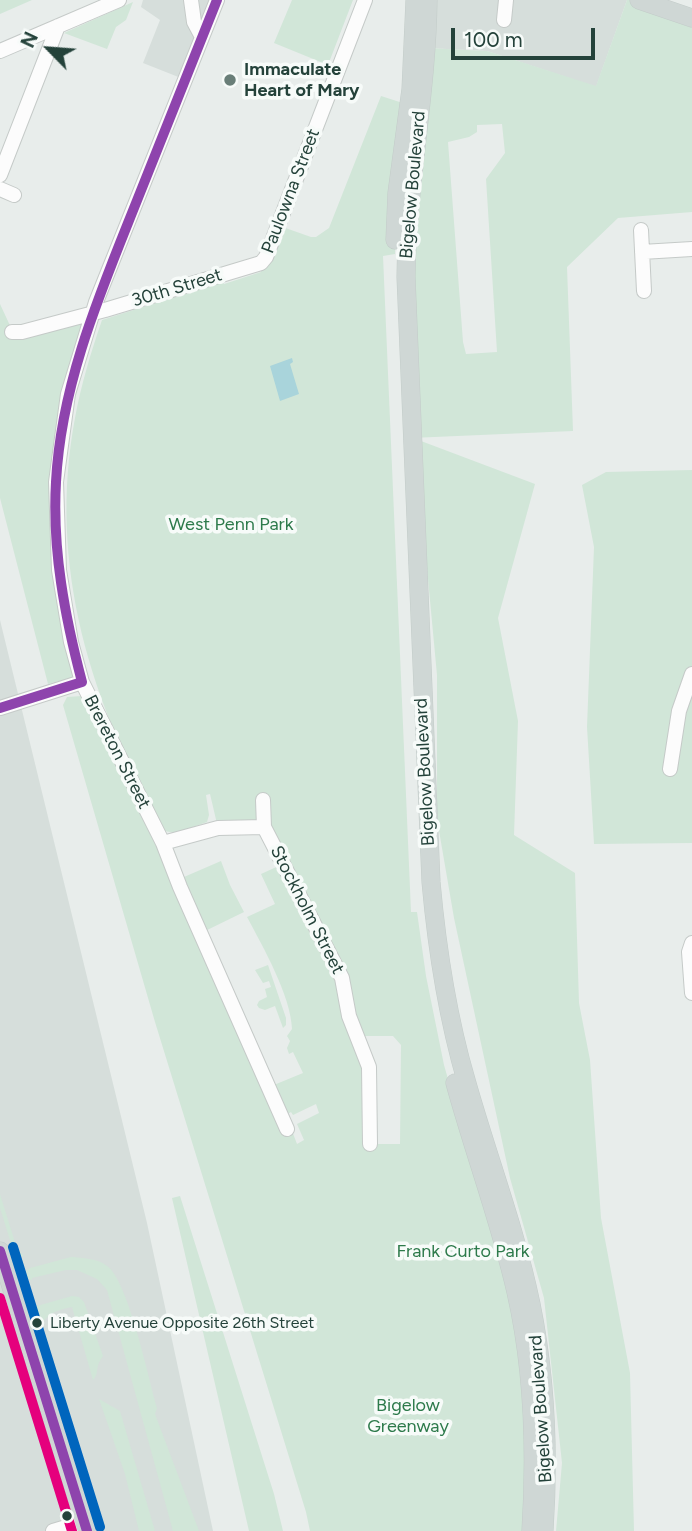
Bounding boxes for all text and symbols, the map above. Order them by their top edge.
north arrow [14,14,84,84]
scale bar [454,14,598,58]
text: 100 m [464,27,523,52]
text: N [16,28,43,51]
place label: Immaculate Heart of Mary [244,59,359,102]
marker: Immaculate Heart of Mary [222,72,238,88]
street label: Bigelow Boulevard [396,110,430,260]
street label: Paulowna Street [257,126,325,256]
street label: 30th Street [129,264,225,312]
park label: West Penn Park [169,514,293,536]
street label: Brereton Street [79,691,155,813]
street label: Bigelow Boulevard [410,697,440,847]
street label: Stockholm Street [265,842,349,978]
park label: Frank Curto Park [396,1241,530,1263]
place label: Liberty Avenue Opposite 26th Street [50,1313,314,1333]
marker: Liberty Avenue Opposite 26th Street [30,1316,44,1330]
street label: Bigelow Boulevard [525,1334,557,1484]
park label: Bigelow Greenway [367,1395,449,1438]
unlabelled marker [60,1509,74,1523]

